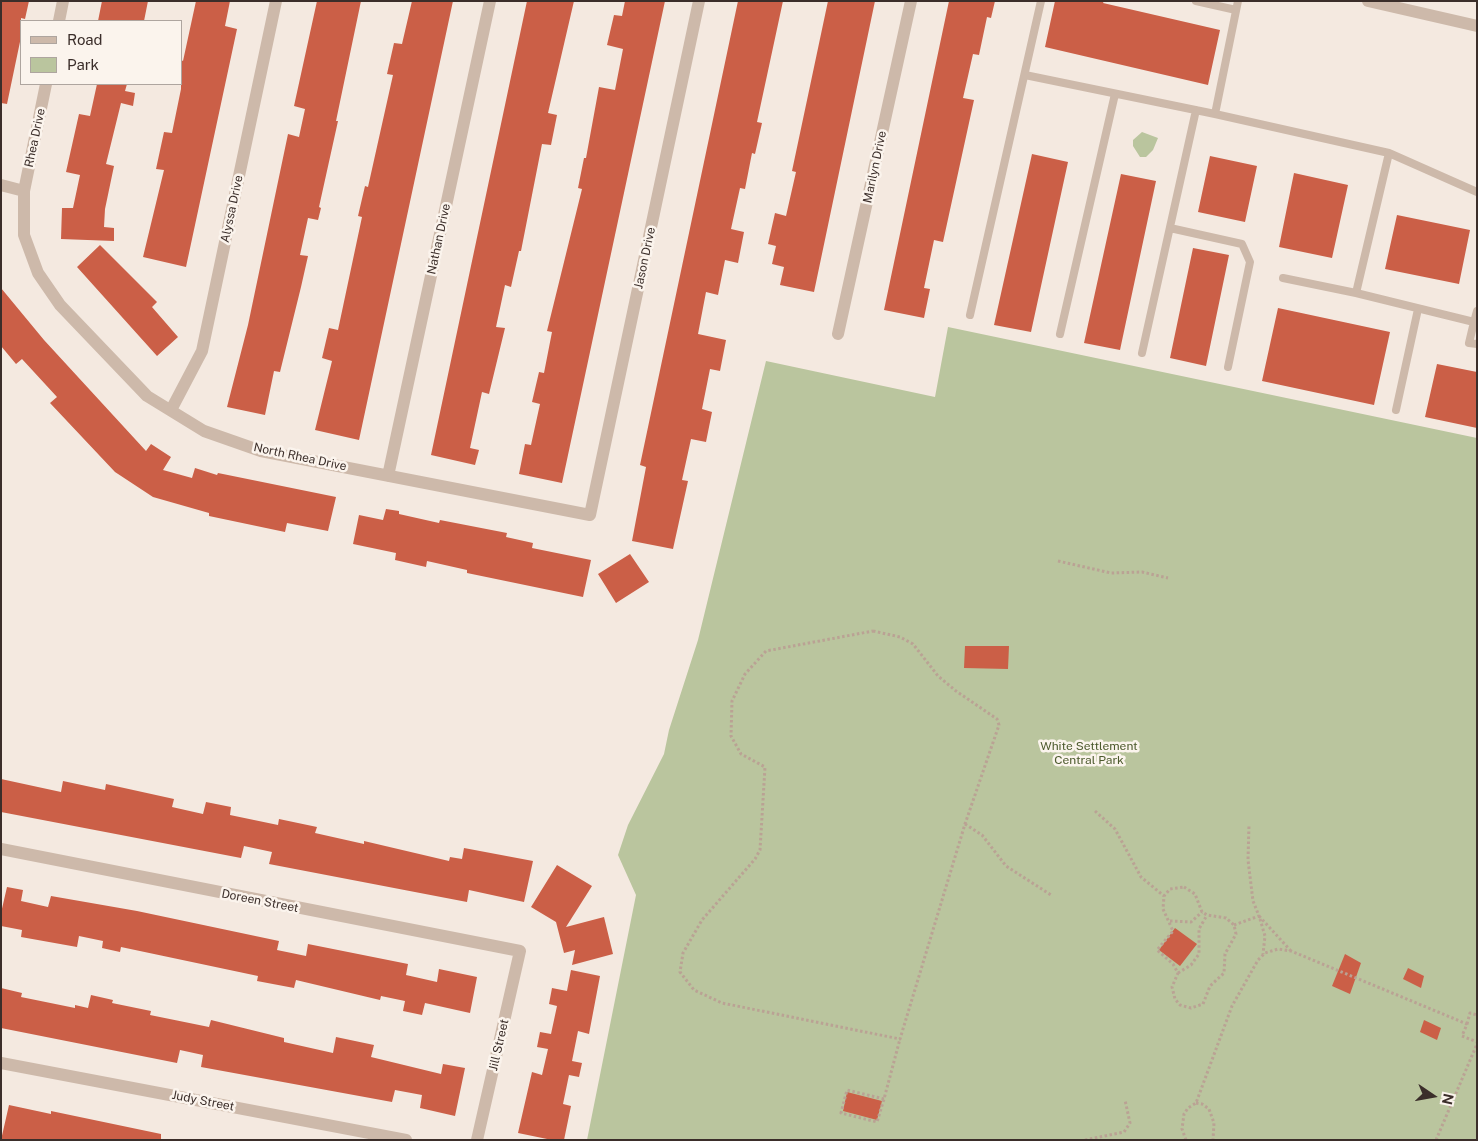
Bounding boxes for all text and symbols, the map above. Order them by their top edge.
legend [20,20,182,85]
text: Road [67,31,103,48]
text: Park [67,56,99,73]
street label: Rhea Drive [22,107,48,169]
street label: Marilyn Drive [860,130,890,204]
street label: Alyssa Drive [218,174,246,244]
street label: Nathan Drive [424,202,454,276]
street label: Jason Drive [631,226,659,290]
street label: North Rhea Drive [252,440,348,474]
park label: White Settlement Central Park [1040,739,1138,767]
street label: Doreen Street [220,886,300,916]
street label: Jill Street [486,1018,512,1072]
north arrow [1408,1071,1458,1121]
street label: Judy Street [171,1088,235,1114]
text: N [1439,1092,1457,1106]

